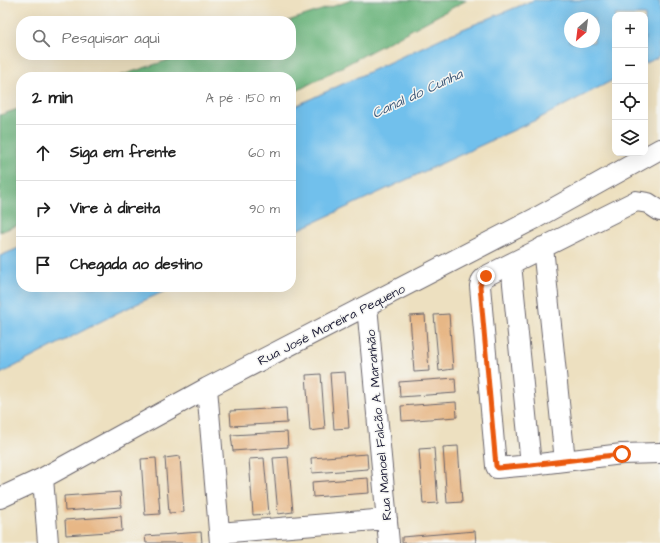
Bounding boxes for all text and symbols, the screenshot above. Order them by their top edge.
north arrow [564,12,600,48]
map controls [612,12,648,156]
button: + [612,12,648,48]
search box [16,16,296,60]
icon: search [30,27,52,49]
text: Pesquisar aqui [62,28,159,49]
button: − [612,48,648,84]
water label: Canal do Cunha [369,64,467,124]
button: locate [612,84,648,120]
text: 2 min [32,86,73,110]
text: A pé · 150 m [206,89,280,107]
button: layers [612,120,648,156]
icon: ahead [32,142,54,164]
text: Siga em frente [70,142,176,163]
text: 60 m [248,144,280,162]
icon: right [32,198,54,220]
text: Vire à direita [70,198,160,219]
text: 90 m [249,200,280,218]
icon: arrive [32,254,54,276]
text: Chegada ao destino [70,254,203,275]
route end [477,267,495,285]
street label: Rua José Moreira Pequeno [255,279,409,370]
street label: Rua Manoel Falcão A. Maranhão [362,328,396,521]
route start [613,445,631,463]

